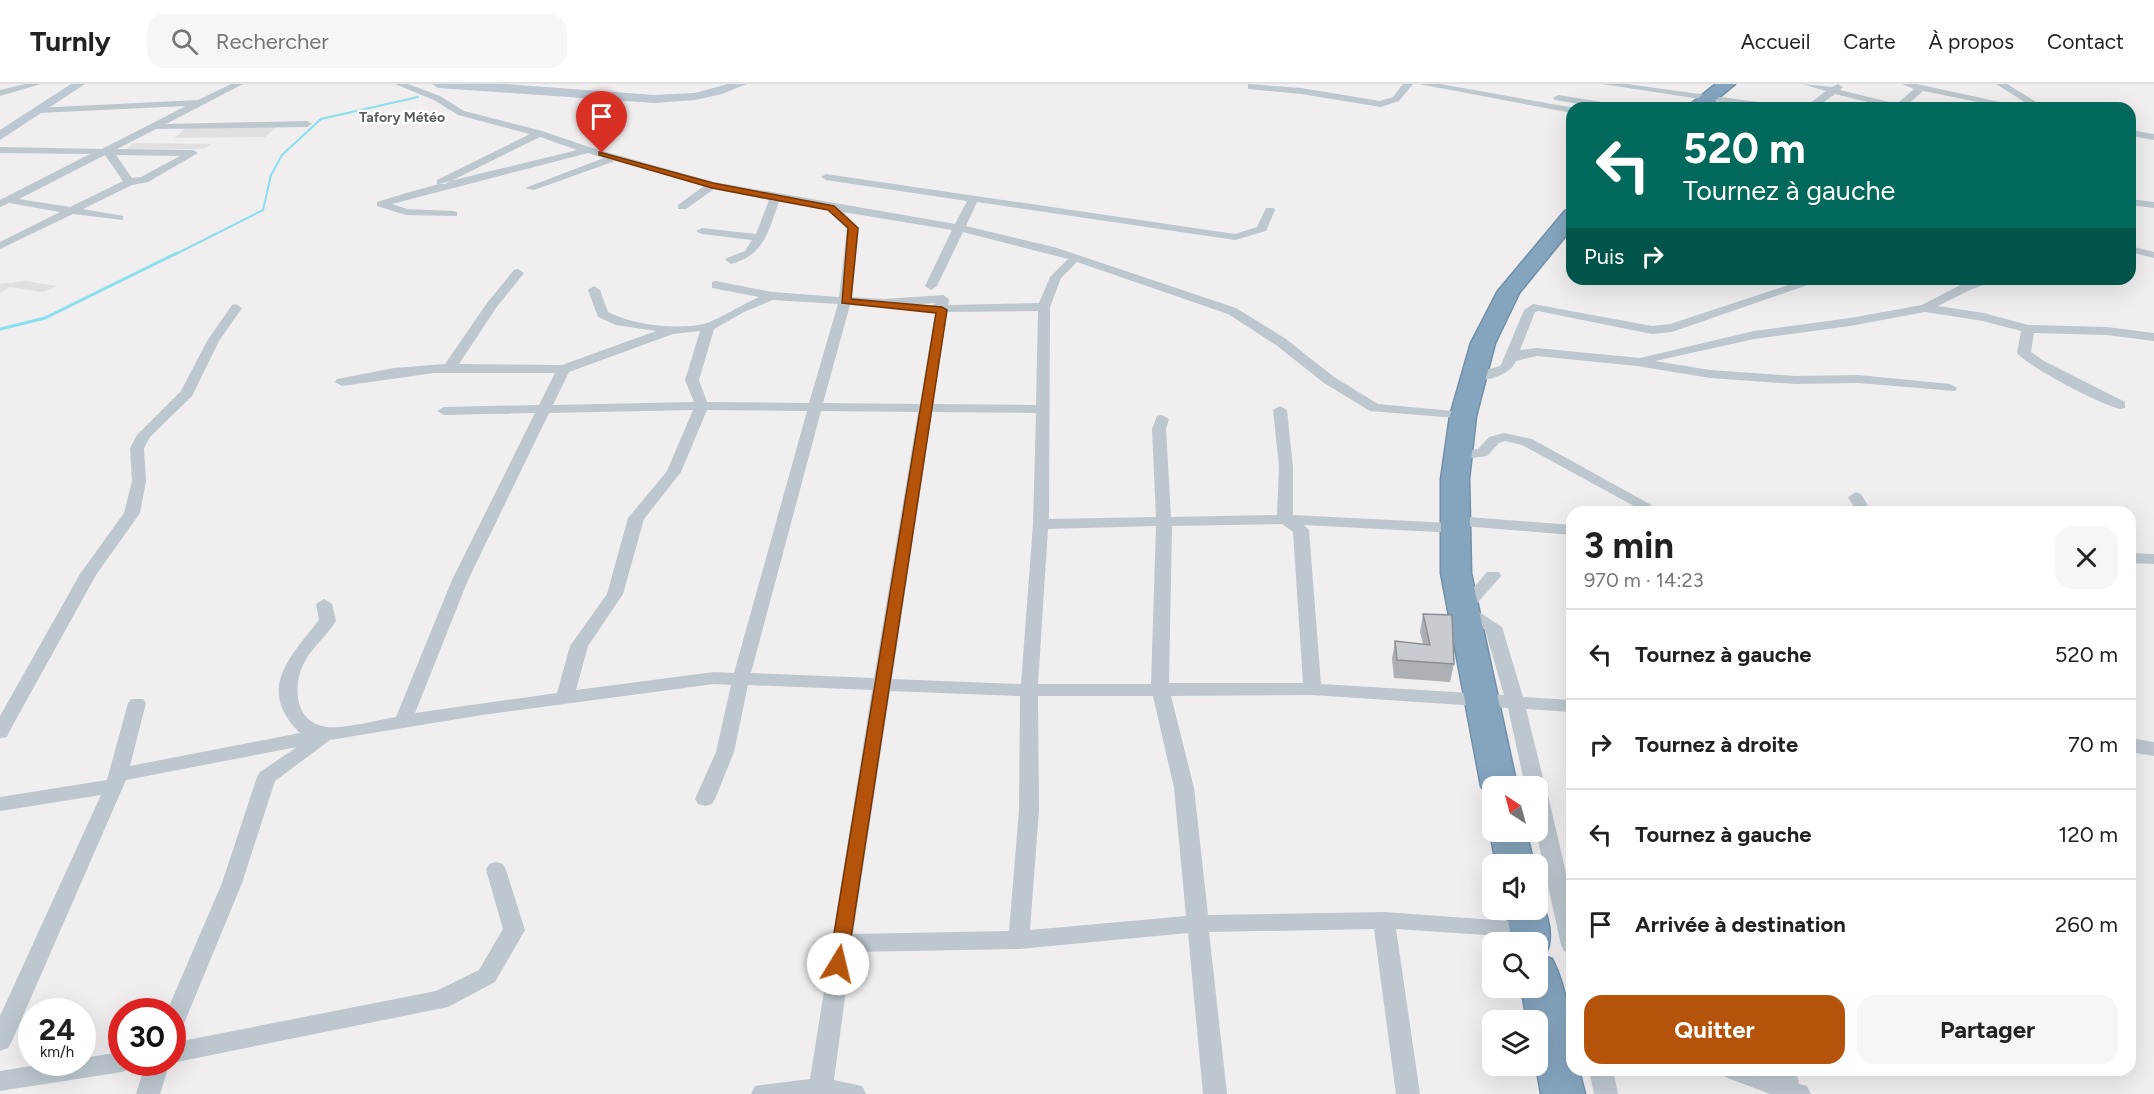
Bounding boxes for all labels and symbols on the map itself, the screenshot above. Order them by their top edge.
pin [576,91,627,153]
district label: Tafory Météo [359,109,445,126]
north arrow [1482,776,1548,842]
position arrow [806,932,870,996]
speed limit sign: 30 [108,998,186,1076]

